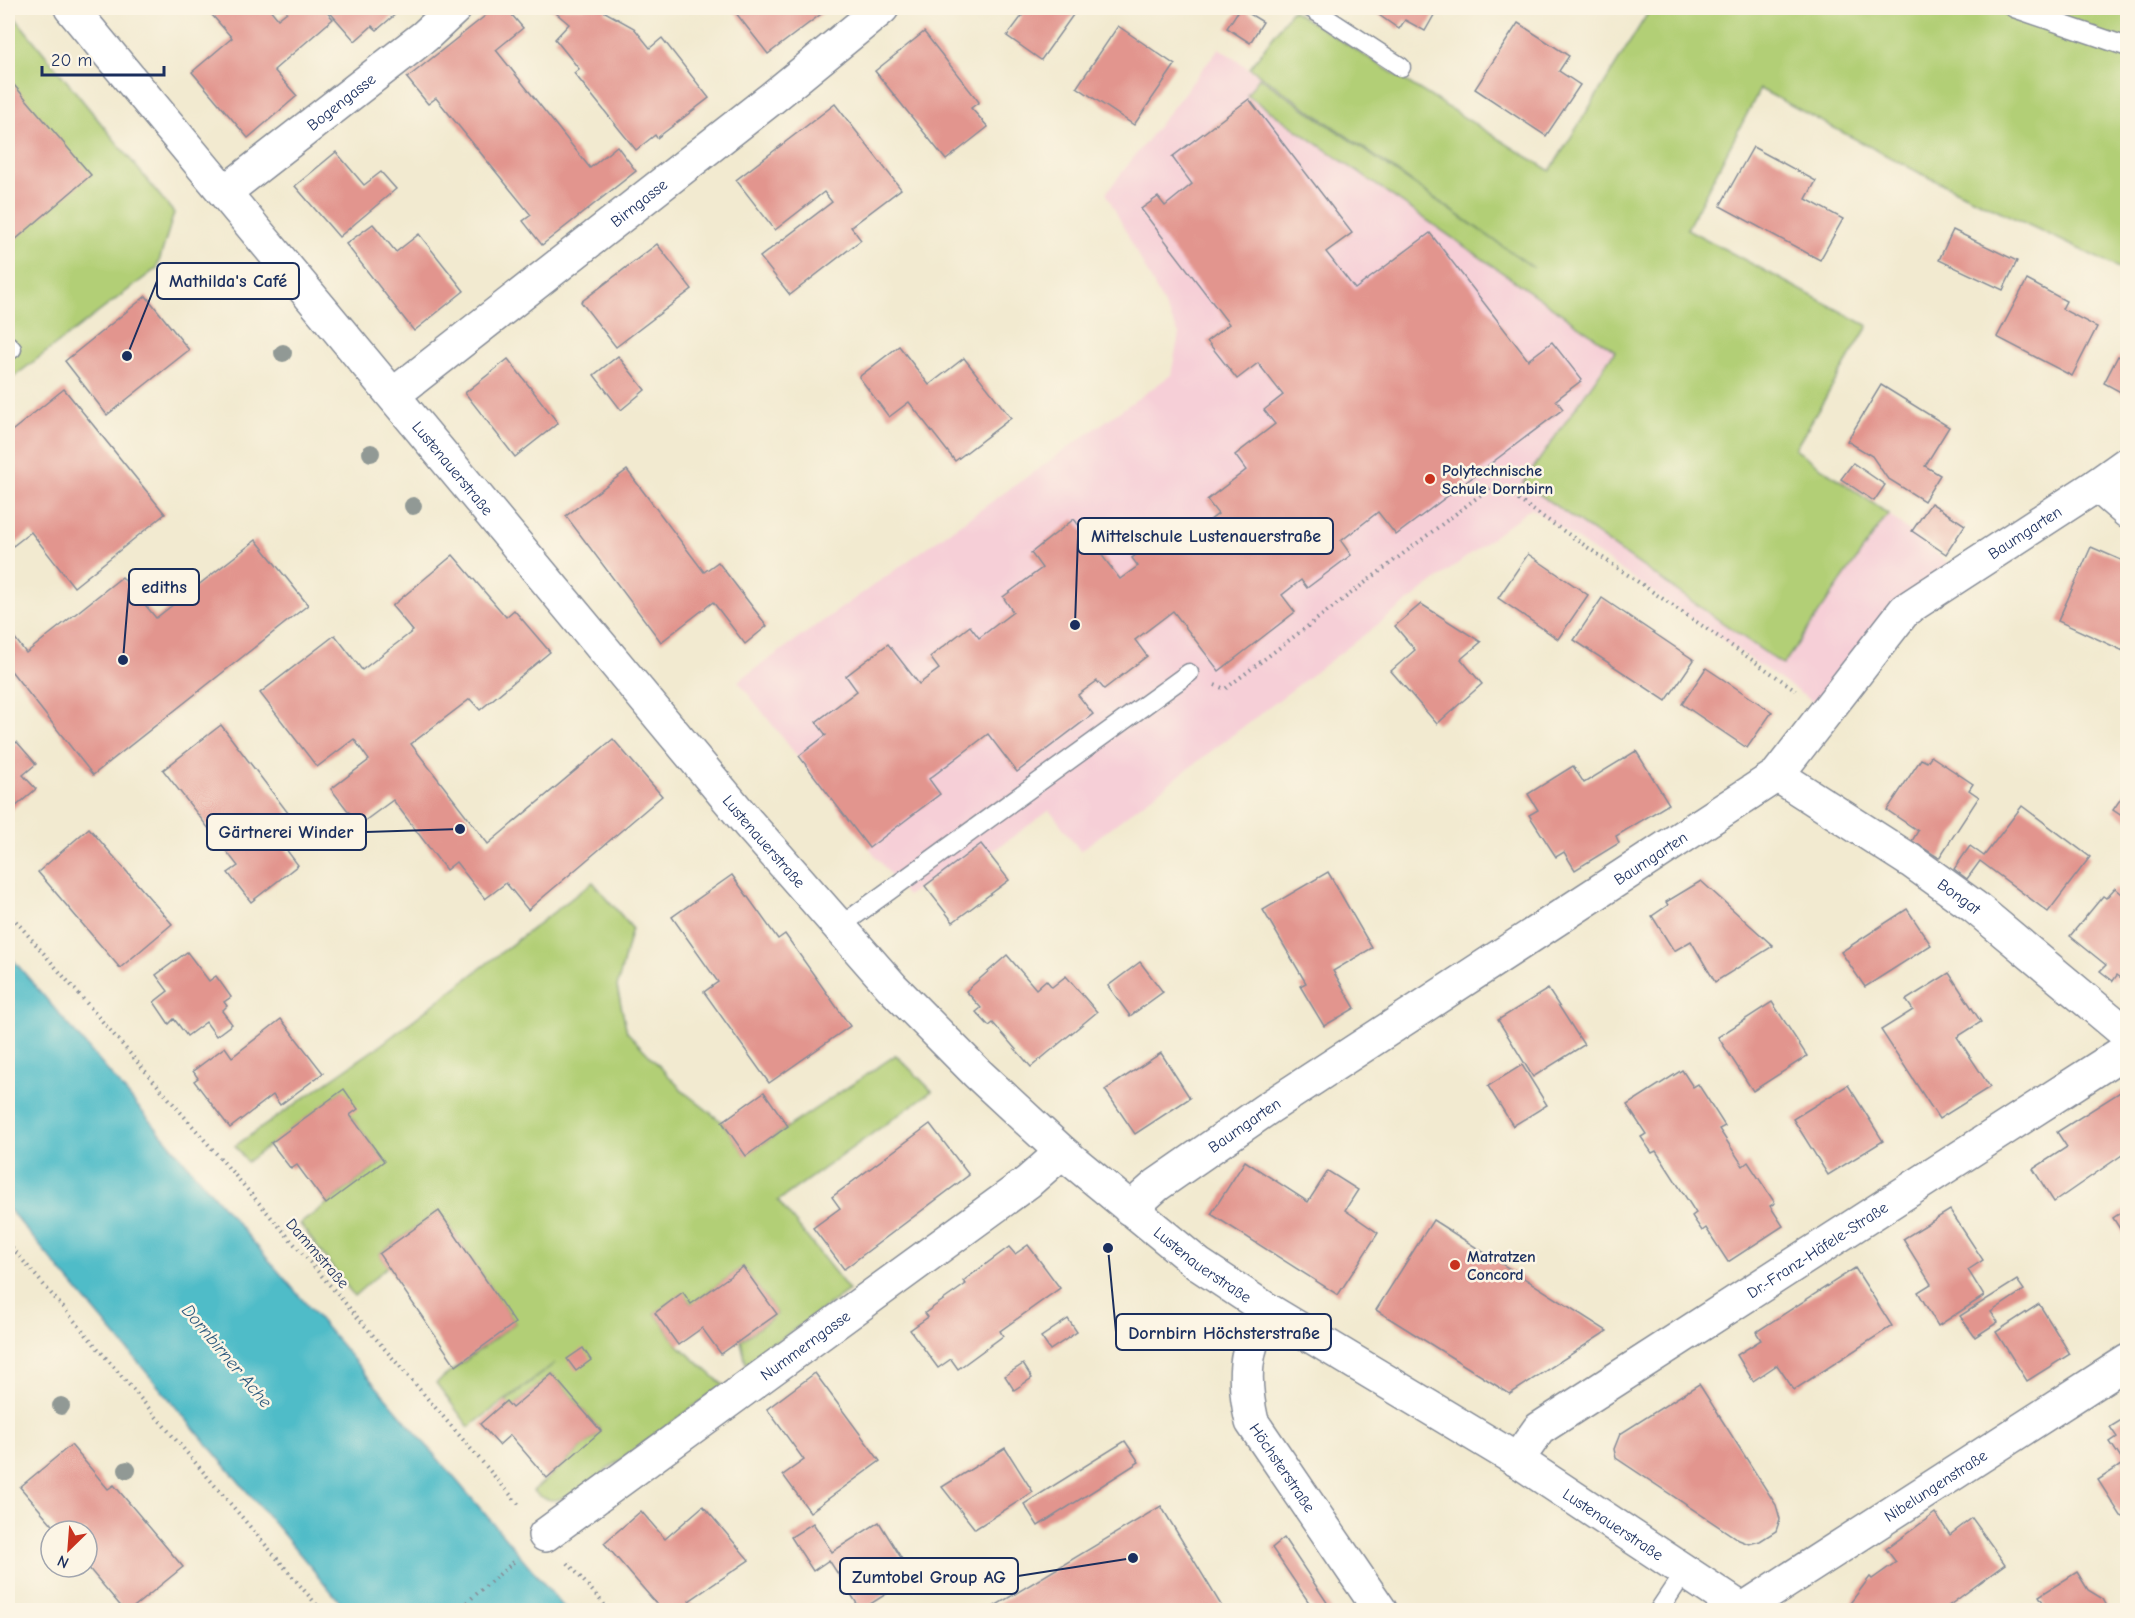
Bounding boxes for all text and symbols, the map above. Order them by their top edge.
scale bar [42,39,164,77]
text: 20 m [51,50,92,71]
street label: Bogengasse [304,70,379,135]
street label: Birngasse [607,176,671,231]
callout: Mathilda's Café [157,263,299,299]
text: Mathilda's Café [169,271,287,292]
street label: Lustenauerstraße [408,418,496,519]
place label: Polytechnische Schule Dornbirn [1442,462,1553,498]
marker: Polytechnische Schule Dornbirn [1423,472,1437,486]
street label: Baumgarten [1985,503,2065,563]
callout: Mittelschule Lustenauerstraße [1078,518,1333,554]
text: Mittelschule Lustenauerstraße [1091,526,1321,547]
callout: ediths [129,569,199,605]
text: ediths [141,577,187,598]
street label: Lustenauerstraße [719,792,809,892]
callout: Gärtnerei Winder [207,814,366,850]
text: Gärtnerei Winder [219,822,354,843]
street label: Baumgarten [1611,828,1691,889]
street label: Bongat [1934,875,1984,918]
street label: Baumgarten [1205,1094,1284,1157]
street label: Dr.-Franz-Häfele-Straße [1744,1198,1891,1302]
street label: Dammstraße [282,1215,352,1292]
street label: Lustenauerstraße [1150,1223,1254,1307]
place label: Matratzen Concord [1467,1248,1536,1284]
marker: Matratzen Concord [1448,1258,1462,1272]
water label: Dornbirner Ache [177,1300,276,1412]
street label: Nummerngasse [757,1307,854,1384]
callout: Dornbirn Höchsterstraße [1116,1314,1331,1350]
text: Dornbirn Höchsterstraße [1128,1323,1320,1344]
street label: Höchsterstraße [1246,1420,1319,1516]
street label: Nibelungenstraße [1881,1446,1991,1526]
street label: Lustenauerstraße [1559,1485,1666,1565]
north arrow [39,1519,99,1579]
text: N [55,1551,72,1572]
callout: Zumtobel Group AG [840,1558,1018,1594]
text: Zumtobel Group AG [852,1567,1006,1588]

